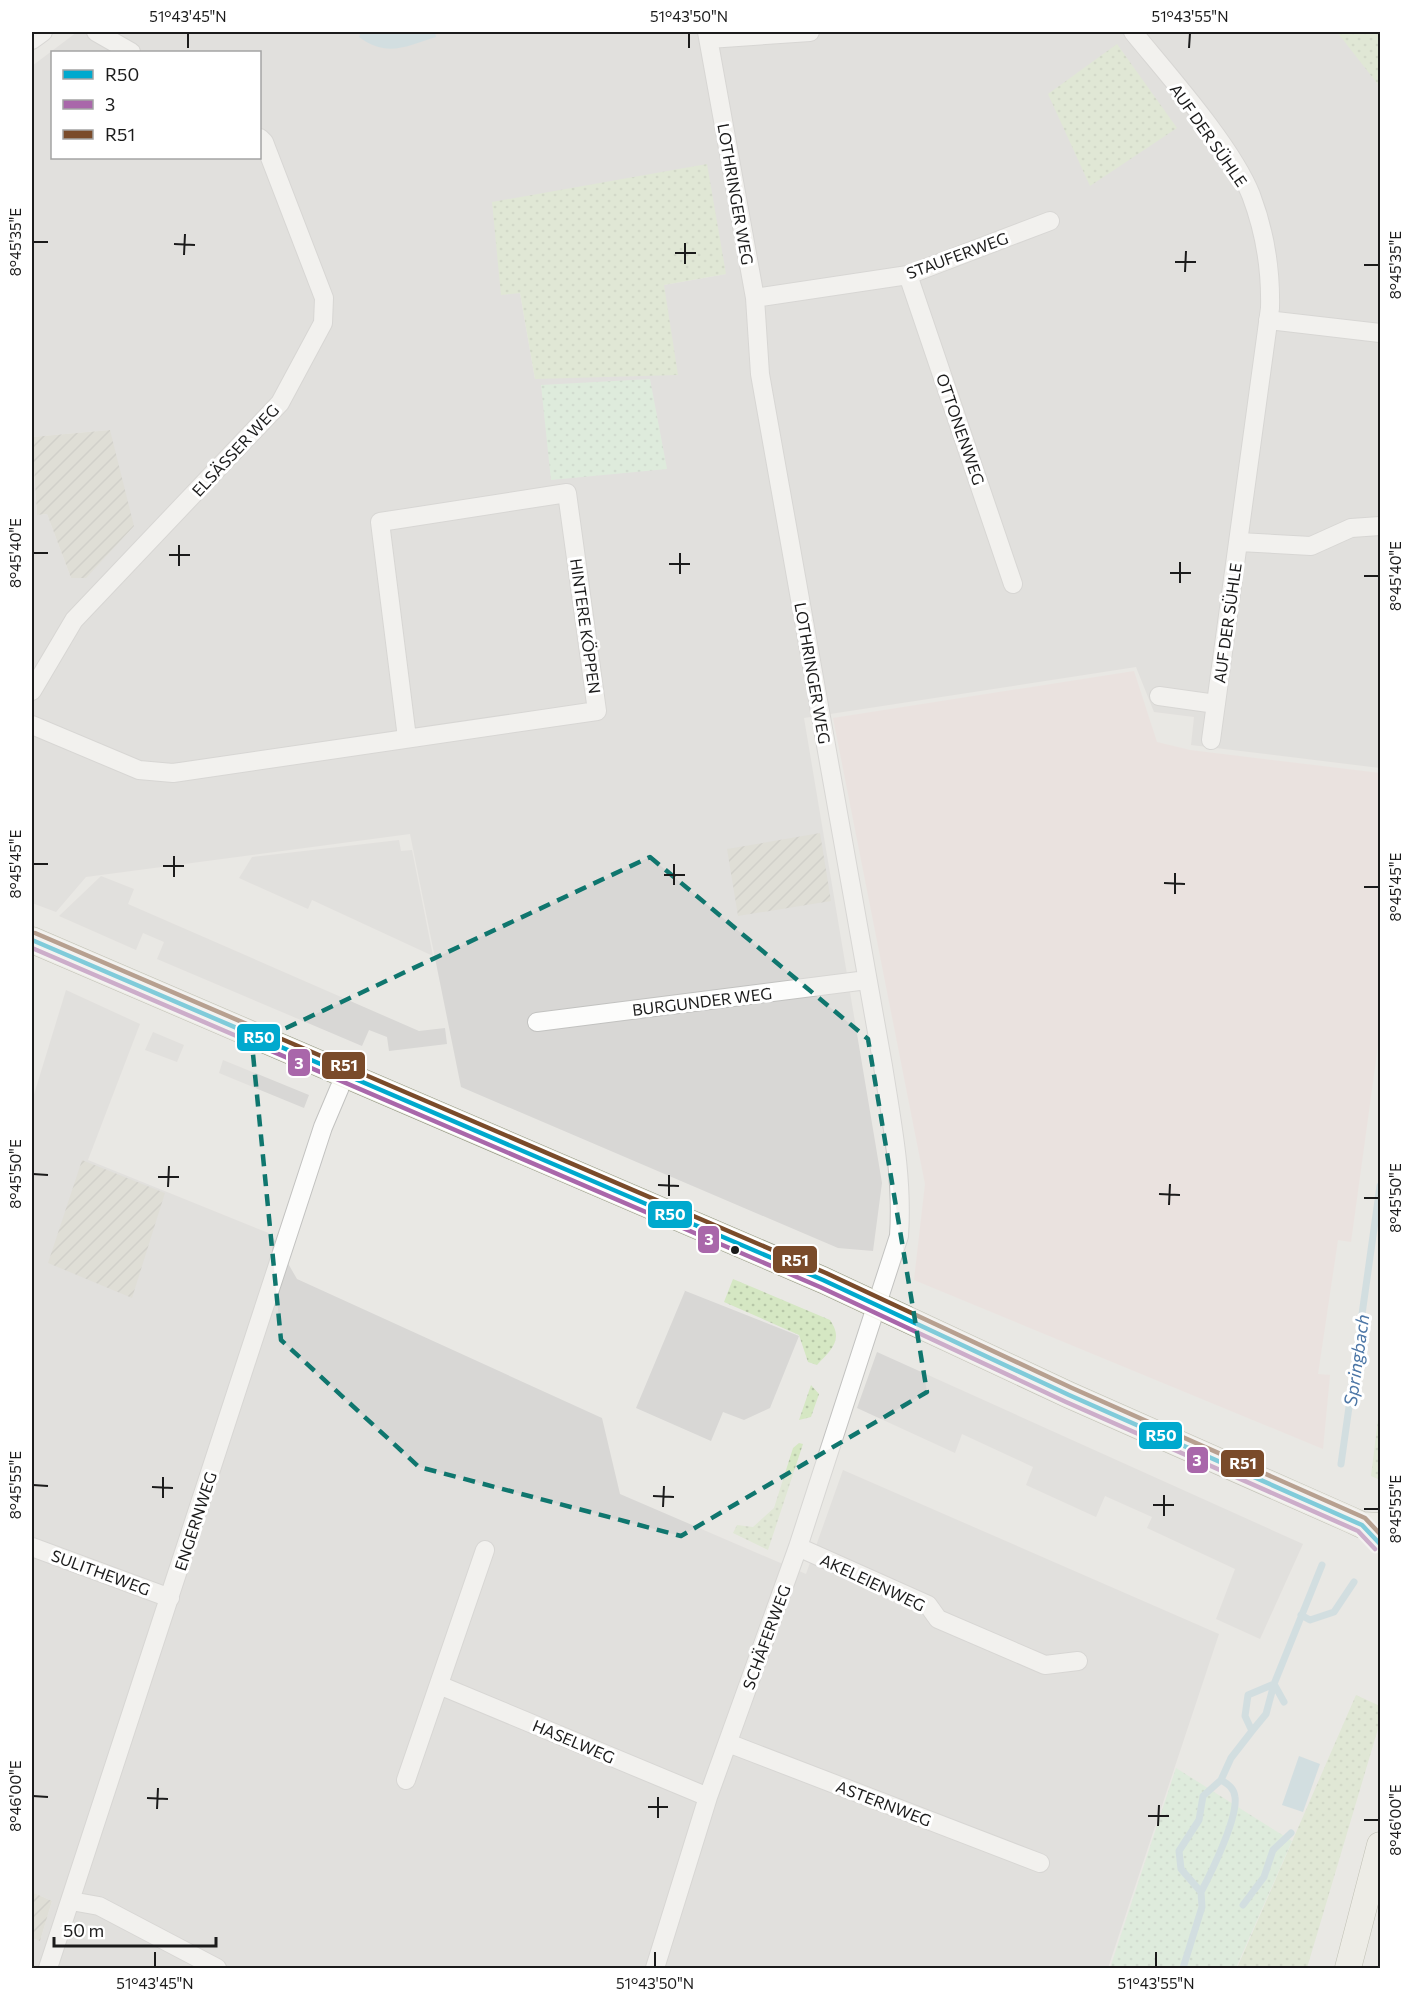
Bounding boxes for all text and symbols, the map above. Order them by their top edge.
text: 51°43'45"N [149,7,227,25]
text: 51°43'50"N [650,7,728,25]
text: 51°43'55"N [1152,7,1228,25]
legend [51,51,261,159]
text: R50 [105,63,139,85]
street label: AUF DER SÜHLE [1166,80,1252,190]
text: 3 [105,93,115,115]
street label: LOTHRINGER WEG [714,122,758,266]
text: R51 [105,123,135,145]
text: 8°45'35"E [6,208,24,276]
street label: STAUFERWEG [904,228,1010,282]
text: 8°45'35"E [1386,231,1404,299]
street label: OTTONENWEG [933,371,989,487]
street label: ELSÄSSER WEG [188,400,282,500]
text: 8°45'40"E [6,518,24,588]
text: 8°45'40"E [1386,541,1404,611]
street label: HINTERE KÖPPEN [567,557,605,695]
street label: AUF DER SÜHLE [1209,562,1245,684]
street label: LOTHRINGER WEG [791,601,835,745]
text: 8°45'45"E [6,829,24,898]
text: 8°45'45"E [1386,852,1404,921]
street label: BURGUNDER WEG [631,983,773,1019]
line badge: R50 [236,1023,281,1052]
text: R50 [243,1027,275,1046]
line badge: 3 [287,1048,311,1077]
line badge: R51 [321,1051,366,1080]
text: 3 [294,1053,304,1072]
text: R51 [330,1055,358,1074]
text: 8°45'50"E [6,1139,24,1209]
text: 8°45'50"E [1386,1163,1404,1233]
line badge: R50 [647,1200,693,1229]
text: R50 [654,1204,686,1223]
line badge: 3 [697,1225,720,1254]
text: 3 [704,1229,714,1248]
unlabelled marker [729,1244,741,1256]
line badge: R51 [772,1245,818,1274]
text: R51 [781,1250,809,1269]
water label: Springbach [1339,1313,1373,1407]
line badge: R50 [1138,1421,1183,1450]
text: R50 [1145,1425,1177,1444]
line badge: 3 [1186,1446,1209,1474]
line badge: R51 [1220,1449,1265,1478]
text: 3 [1192,1450,1202,1469]
text: 8°45'55"E [6,1451,24,1519]
text: R51 [1229,1453,1257,1472]
street label: ENGERNWEG [170,1469,220,1573]
text: 8°45'55"E [1386,1475,1404,1543]
street label: SULITHEWEG [49,1545,153,1599]
street label: AKELEIENWEG [818,1549,928,1615]
street label: SCHÄFERWEG [738,1582,794,1692]
street label: HASELWEG [530,1715,618,1767]
text: 8°46'00"E [6,1760,24,1832]
street label: ASTERNWEG [834,1776,934,1830]
text: 8°46'00"E [1386,1784,1404,1856]
scale bar [54,1910,216,1948]
text: 50 m [63,1919,104,1941]
text: 51°43'45"N [116,1974,194,1992]
text: 51°43'50"N [616,1974,694,1992]
text: 51°43'55"N [1118,1974,1194,1992]

